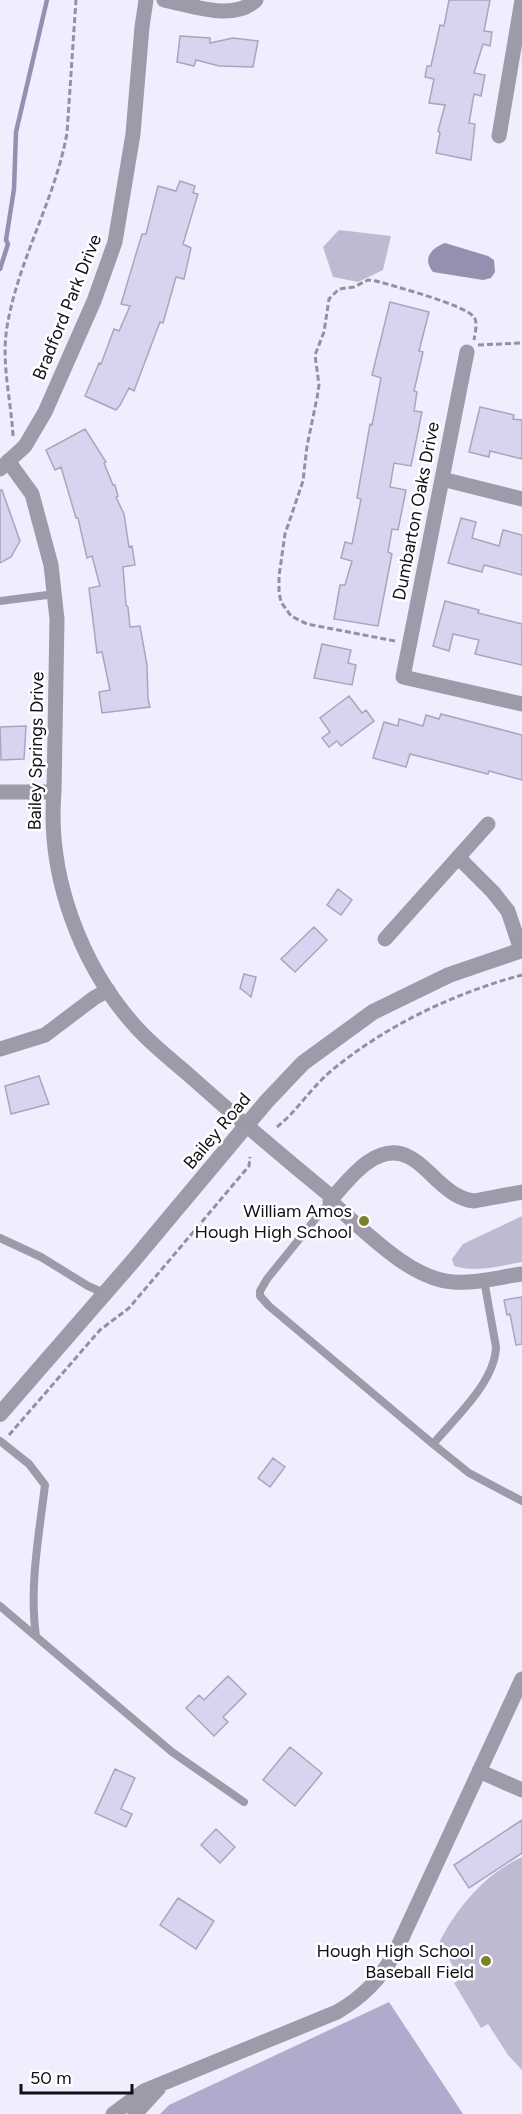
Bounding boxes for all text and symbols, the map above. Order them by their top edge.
street label: Bradford Park Drive [28,231,106,383]
street label: Dumbarton Oaks Drive [388,420,444,602]
street label: Bailey Springs Drive [24,671,48,831]
street label: Bailey Road [179,1088,255,1174]
place label: William Amos Hough High School [195,1200,352,1243]
marker: William Amos Hough High School [357,1214,371,1228]
place label: Hough High School Baseball Field [317,1940,474,1983]
marker: Hough High School Baseball Field [479,1954,493,1968]
scale bar [21,2057,132,2095]
text: 50 m [30,2067,72,2089]

